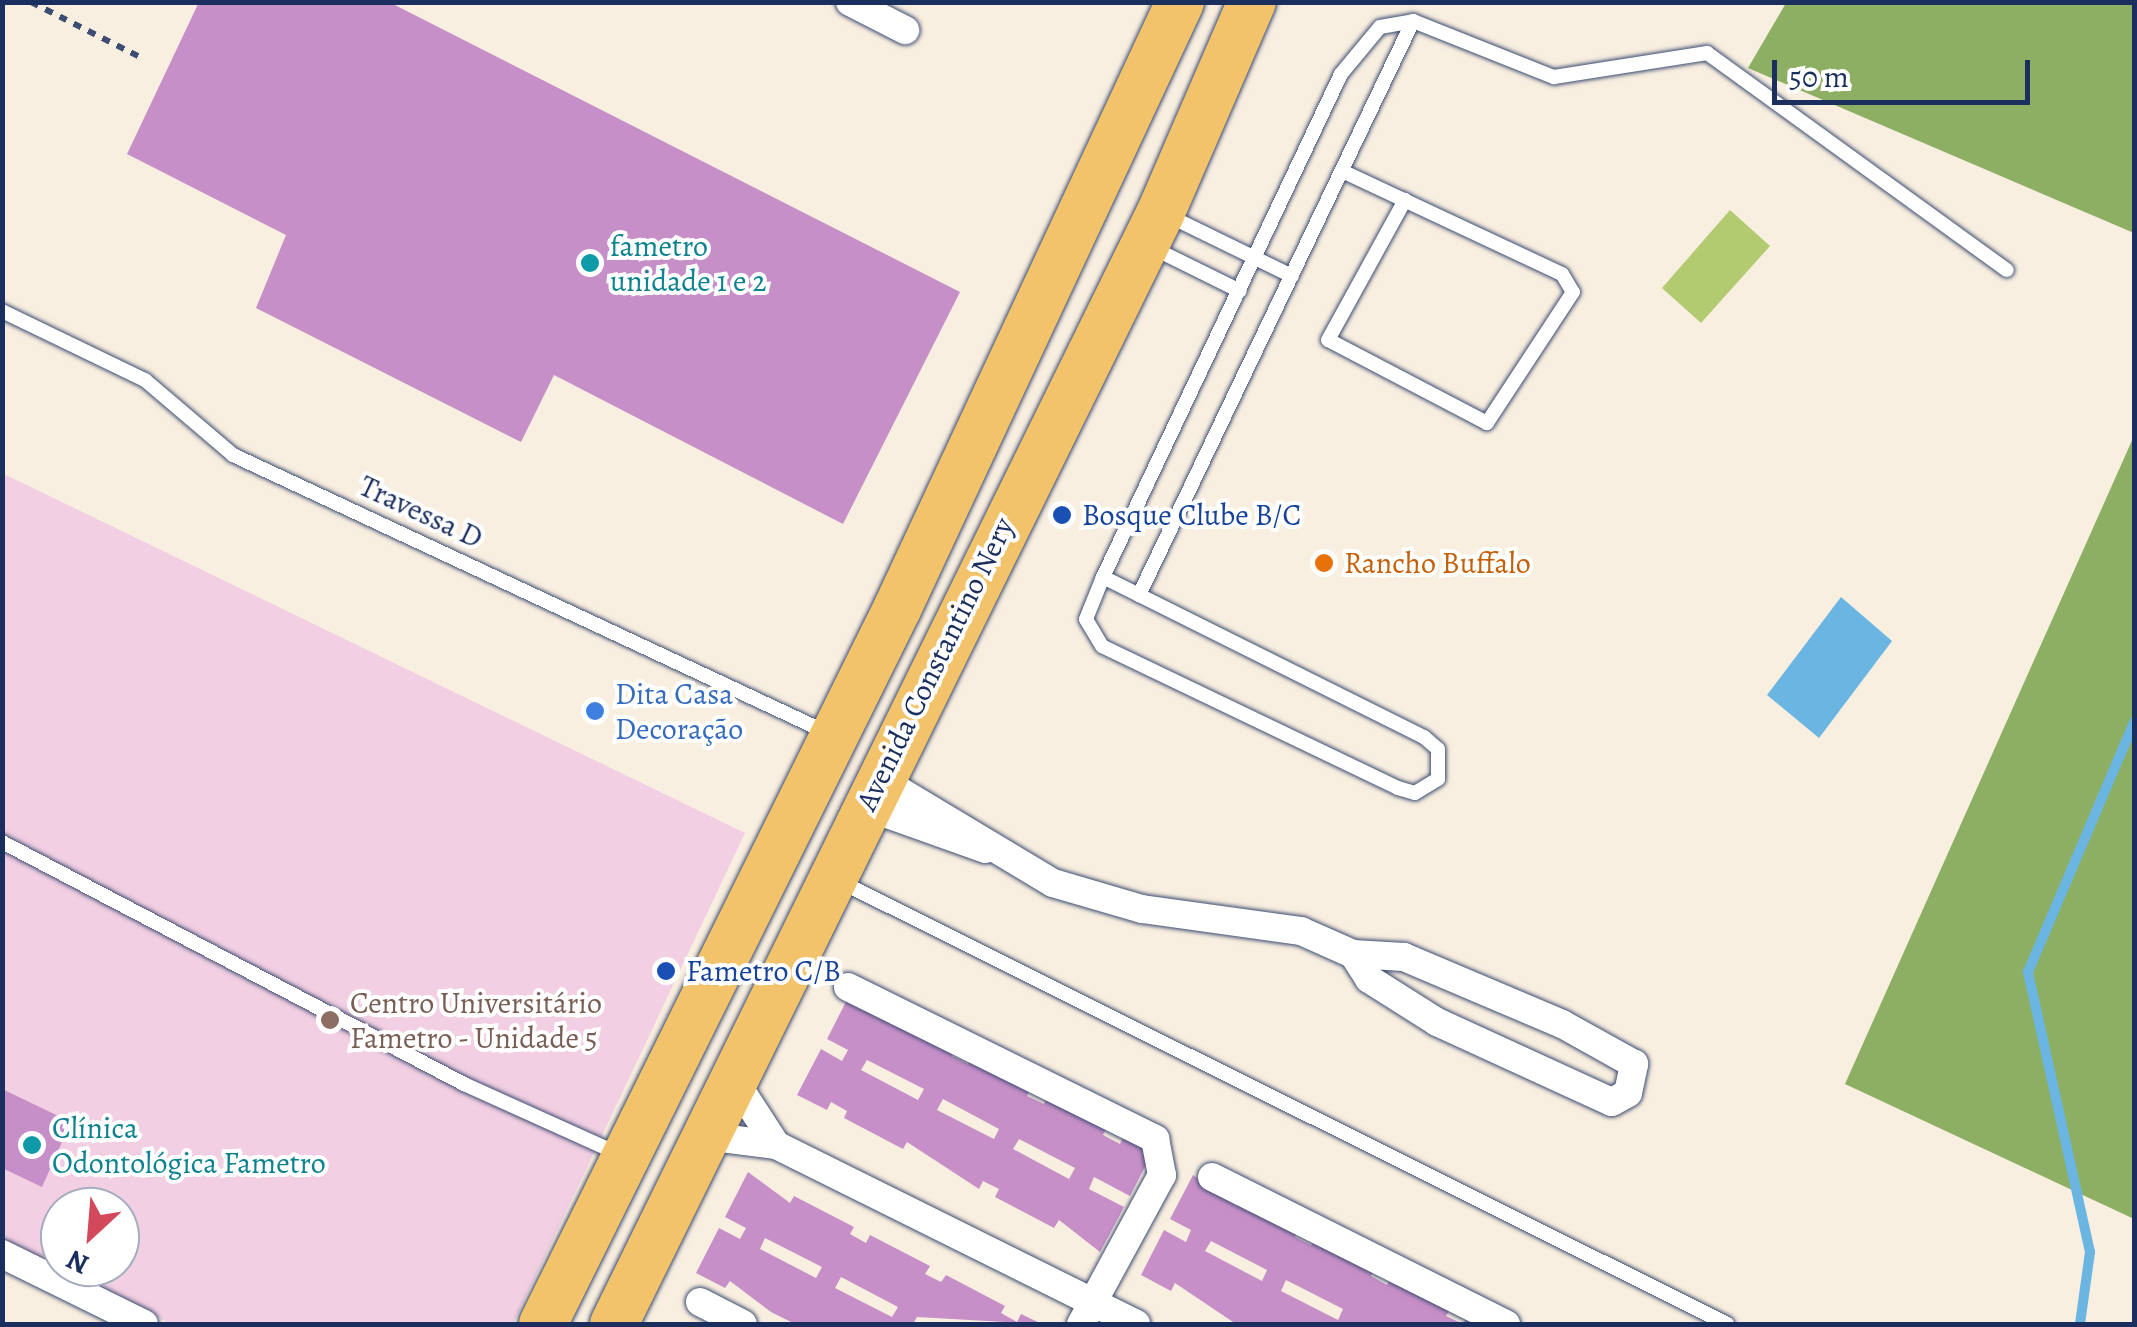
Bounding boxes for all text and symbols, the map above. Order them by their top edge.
scale bar [1777,40,2034,102]
text: 50 m [1789,57,1849,97]
place label: fametro unidade 1 e 2 [610,228,767,298]
marker: fametro unidade 1 e 2 [579,252,601,274]
street label: Travessa D [354,468,488,556]
place label: Bosque Clube B/C [1082,497,1301,533]
marker: Bosque Clube B/C [1051,504,1073,526]
street label: Avenida Constantino Nery [848,512,1022,816]
place label: Rancho Buffalo [1344,545,1531,581]
marker: Rancho Buffalo [1313,552,1335,574]
place label: Dita Casa Decoração [615,676,743,746]
marker: Dita Casa Decoração [584,700,606,722]
place label: Fametro C/B [686,953,841,989]
marker: Fametro C/B [655,960,677,982]
place label: Centro Universitário Fametro - Unidade 5 [350,985,602,1056]
marker: Centro Universitário Fametro - Unidade 5 [319,1009,341,1031]
place label: Clínica Odontológica Fametro [52,1110,326,1180]
marker: Clínica Odontológica Fametro [21,1134,43,1156]
north arrow [40,1187,140,1287]
text: N [60,1241,95,1284]

